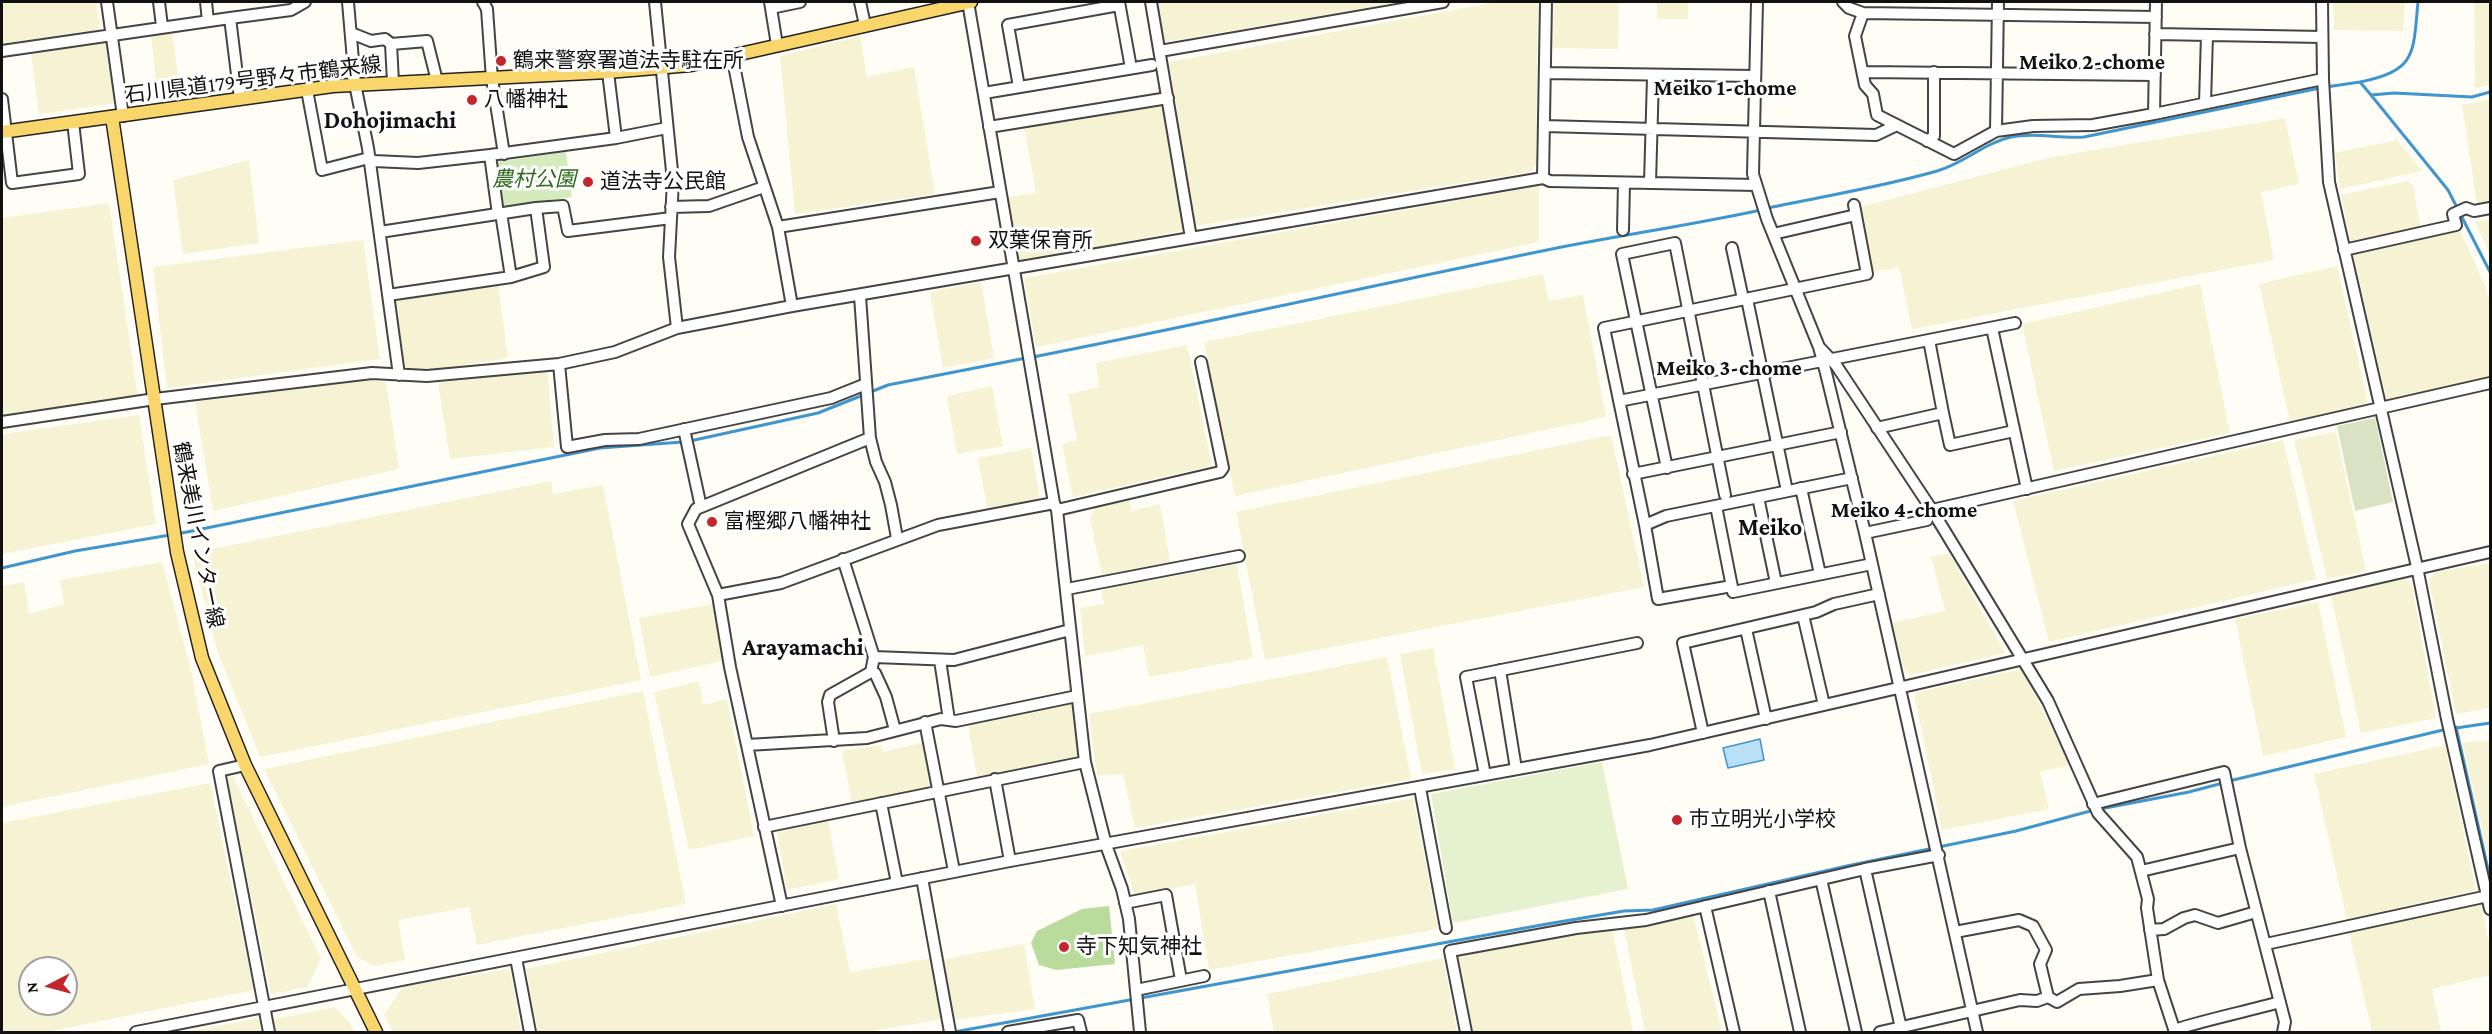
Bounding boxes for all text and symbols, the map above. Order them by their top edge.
place label: 鶴来警察署道法寺駐在所 [513,48,744,74]
district label: Meiko 2-chome [2019,49,2165,75]
street label: 石川県道179号野々市鶴来線 [123,52,383,108]
marker: 鶴来警察署道法寺駐在所 [494,54,508,68]
district label: Meiko 1-chome [1654,75,1796,101]
place label: 八幡神社 [484,87,568,113]
marker: 八幡神社 [465,93,479,107]
district label: Dohojimachi [324,107,456,135]
park label: 農村公園 [492,167,576,193]
place label: 道法寺公民館 [600,169,726,195]
marker: 道法寺公民館 [581,175,595,189]
place label: 双葉保育所 [988,228,1093,254]
marker: 双葉保育所 [969,234,983,248]
district label: Meiko 3-chome [1656,355,1802,381]
street label: 鶴来美川インター線 [168,440,228,630]
district label: Meiko 4-chome [1831,497,1977,523]
place label: 富樫郷八幡神社 [724,509,871,535]
district label: Meiko [1738,514,1802,542]
marker: 富樫郷八幡神社 [705,515,719,529]
district label: Arayamachi [742,634,864,662]
place label: 市立明光小学校 [1689,807,1836,833]
marker: 市立明光小学校 [1670,813,1684,827]
place label: 寺下知気神社 [1076,934,1202,960]
marker: 寺下知気神社 [1057,940,1071,954]
north arrow [18,956,78,1016]
text: N [23,981,41,994]

